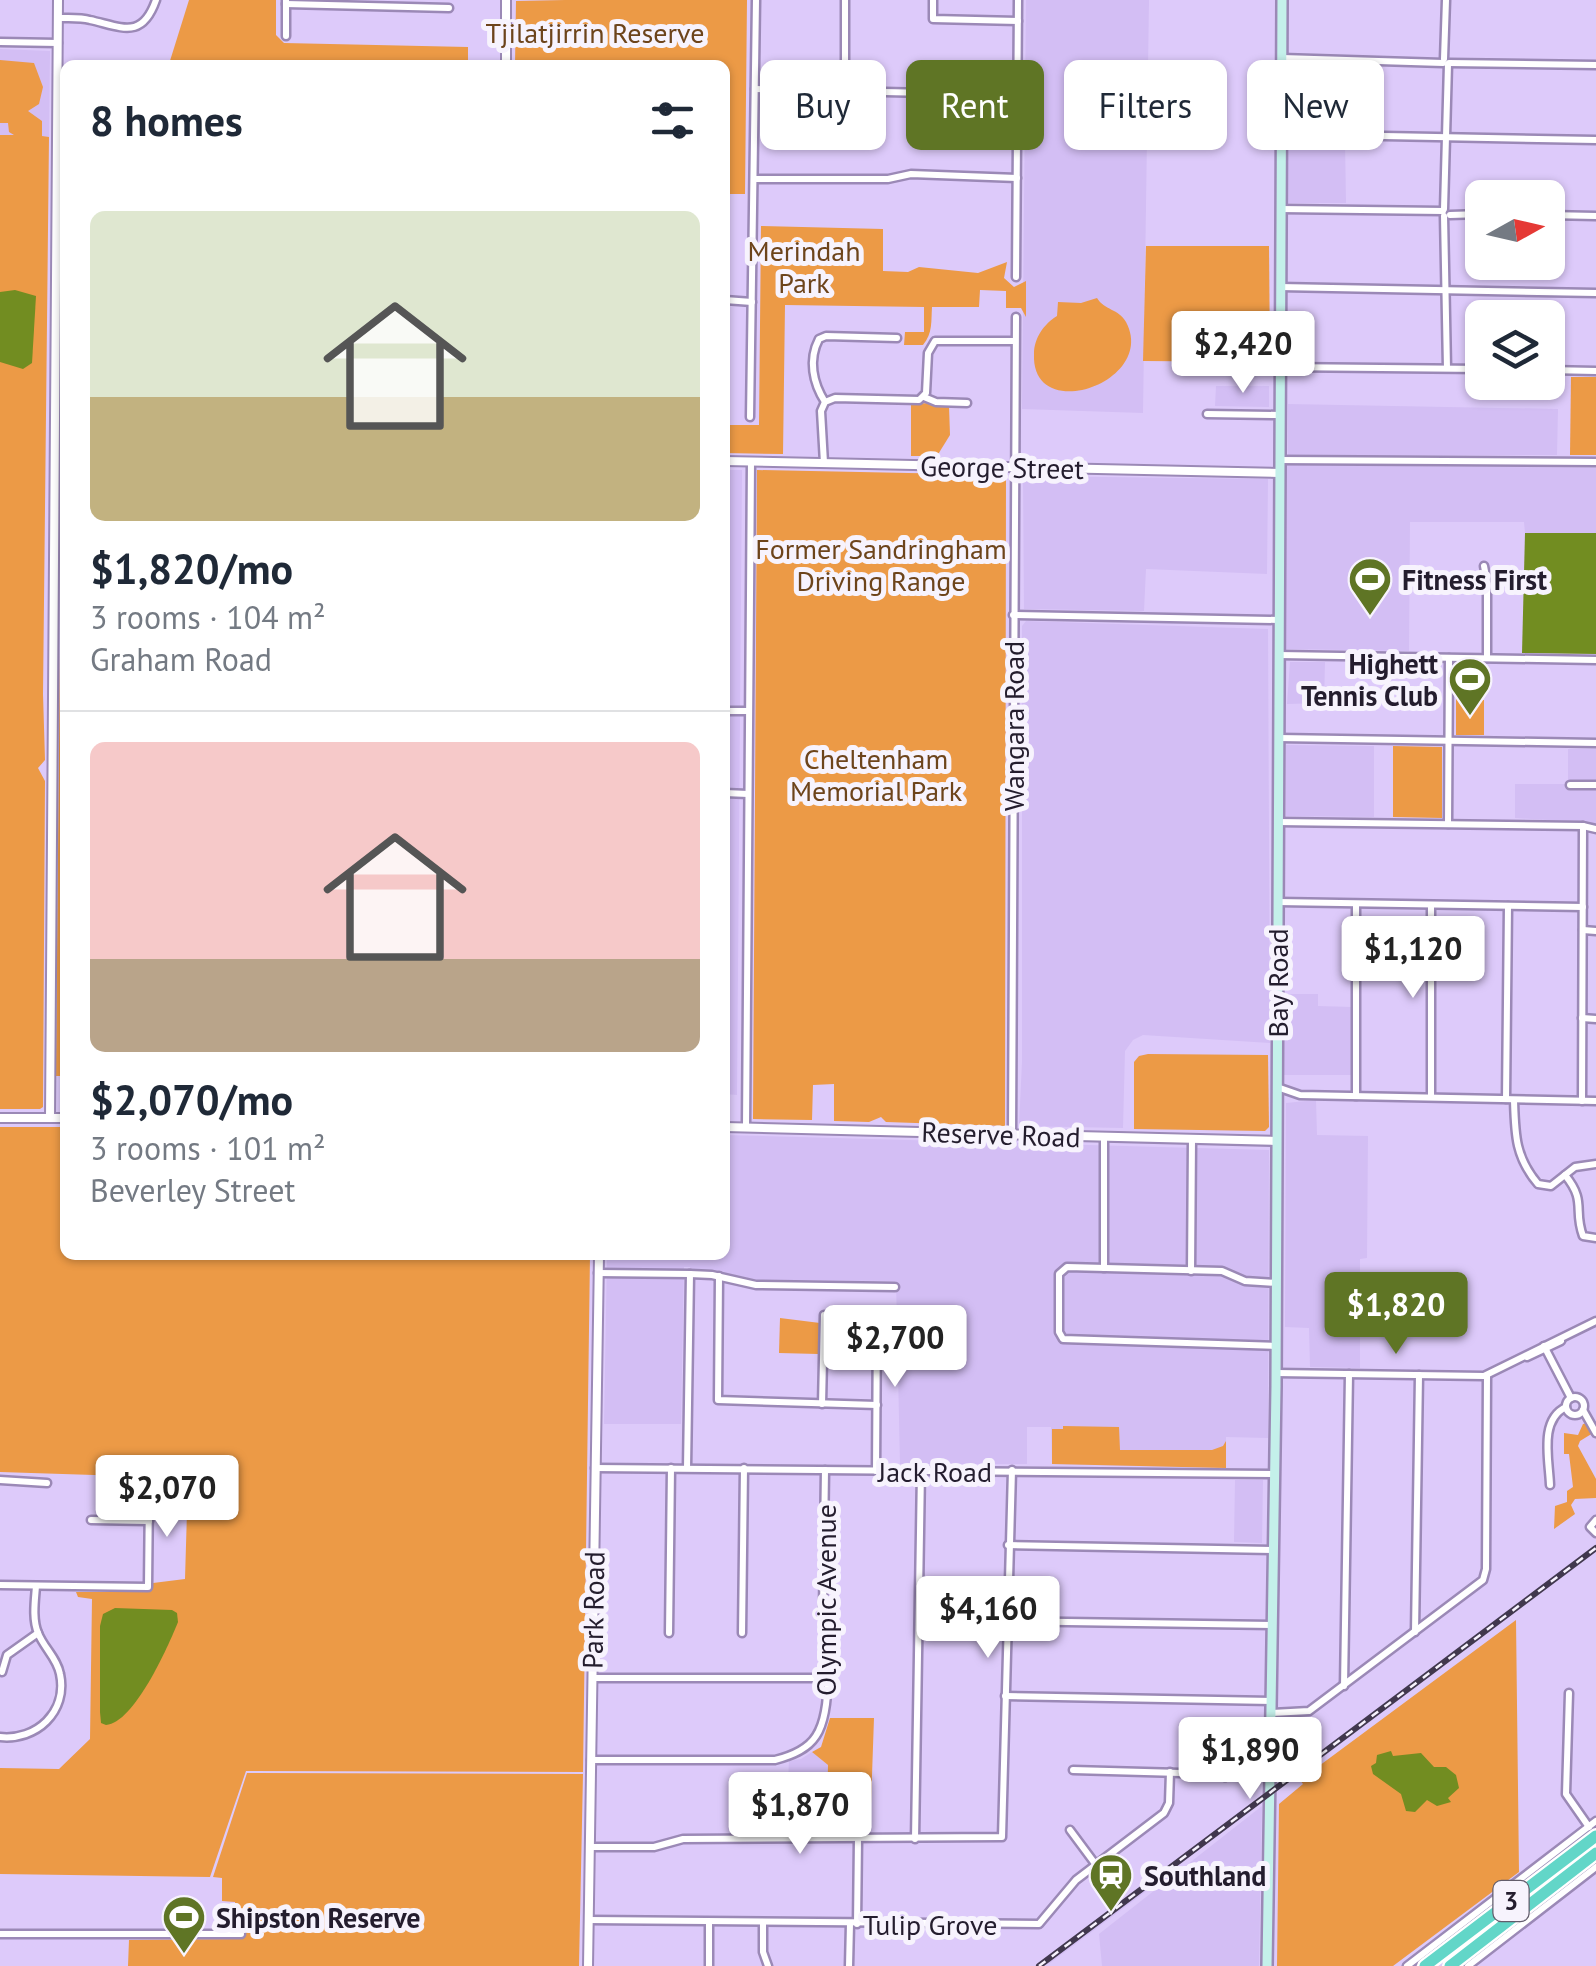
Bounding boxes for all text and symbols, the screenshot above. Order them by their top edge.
park label: Tjilatjirrin Reserve [486,14,704,51]
chip: Buy [760,60,886,150]
chip: Rent [906,60,1044,150]
chip: Filters [1064,60,1227,150]
chip: New [1247,60,1384,150]
text: 8 homes [90,93,243,148]
icon: filters [645,93,700,148]
north arrow [1465,180,1565,280]
map controls [1465,180,1565,400]
park label: Merindah Park [748,232,860,301]
icon: home [305,276,485,456]
button: layers [1465,300,1565,400]
pin: $2,420 [1162,311,1324,396]
text: $2,420 [1194,322,1292,364]
street label: George Street [920,447,1085,487]
park label: Former Sandringham Driving Range [755,530,1007,599]
text: $1,820/mo [90,541,293,596]
sports icon: Fitness First [1347,556,1393,617]
place label: Fitness First [1402,561,1547,598]
text: 3 rooms · 104 m² [90,596,326,638]
text: Graham Road [90,638,272,680]
street label: Wangara Road [995,641,1032,811]
place label: Highett Tennis Club [1301,645,1438,714]
sports icon: Highett Tennis Club [1447,656,1493,717]
park label: Cheltenham Memorial Park [790,740,963,809]
icon: home [305,807,485,987]
pin: $1,120 [1332,916,1494,1001]
text: $1,120 [1364,927,1462,969]
street label: Bay Road [1259,928,1296,1038]
text: $2,070/mo [90,1072,293,1127]
street label: Reserve Road [921,1113,1081,1155]
text: 3 rooms · 101 m² [90,1127,326,1169]
text: Beverley Street [90,1169,295,1211]
pin: $1,820 [1315,1272,1477,1357]
text: $1,820 [1347,1283,1445,1325]
pin: $2,700 [814,1305,976,1390]
text: $2,700 [846,1316,944,1358]
street label: Jack Road [877,1453,992,1490]
pin: $2,070 [86,1455,248,1540]
text: $2,070 [118,1466,216,1508]
street label: Olympic Avenue [807,1504,844,1696]
street label: Park Road [573,1551,613,1669]
pin: $4,160 [907,1576,1069,1661]
text: $4,160 [939,1587,1037,1629]
pin: $1,890 [1169,1717,1331,1802]
text: $1,890 [1201,1728,1299,1770]
pin: $1,870 [719,1772,881,1857]
text: $1,870 [751,1783,849,1825]
station icon: Southland [1088,1852,1134,1913]
place label: Southland [1144,1857,1266,1894]
road number: 3 [1494,1881,1528,1921]
sports icon: Shipston Reserve [161,1894,207,1955]
place label: Shipston Reserve [216,1899,421,1936]
street label: Tulip Grove [863,1906,997,1943]

